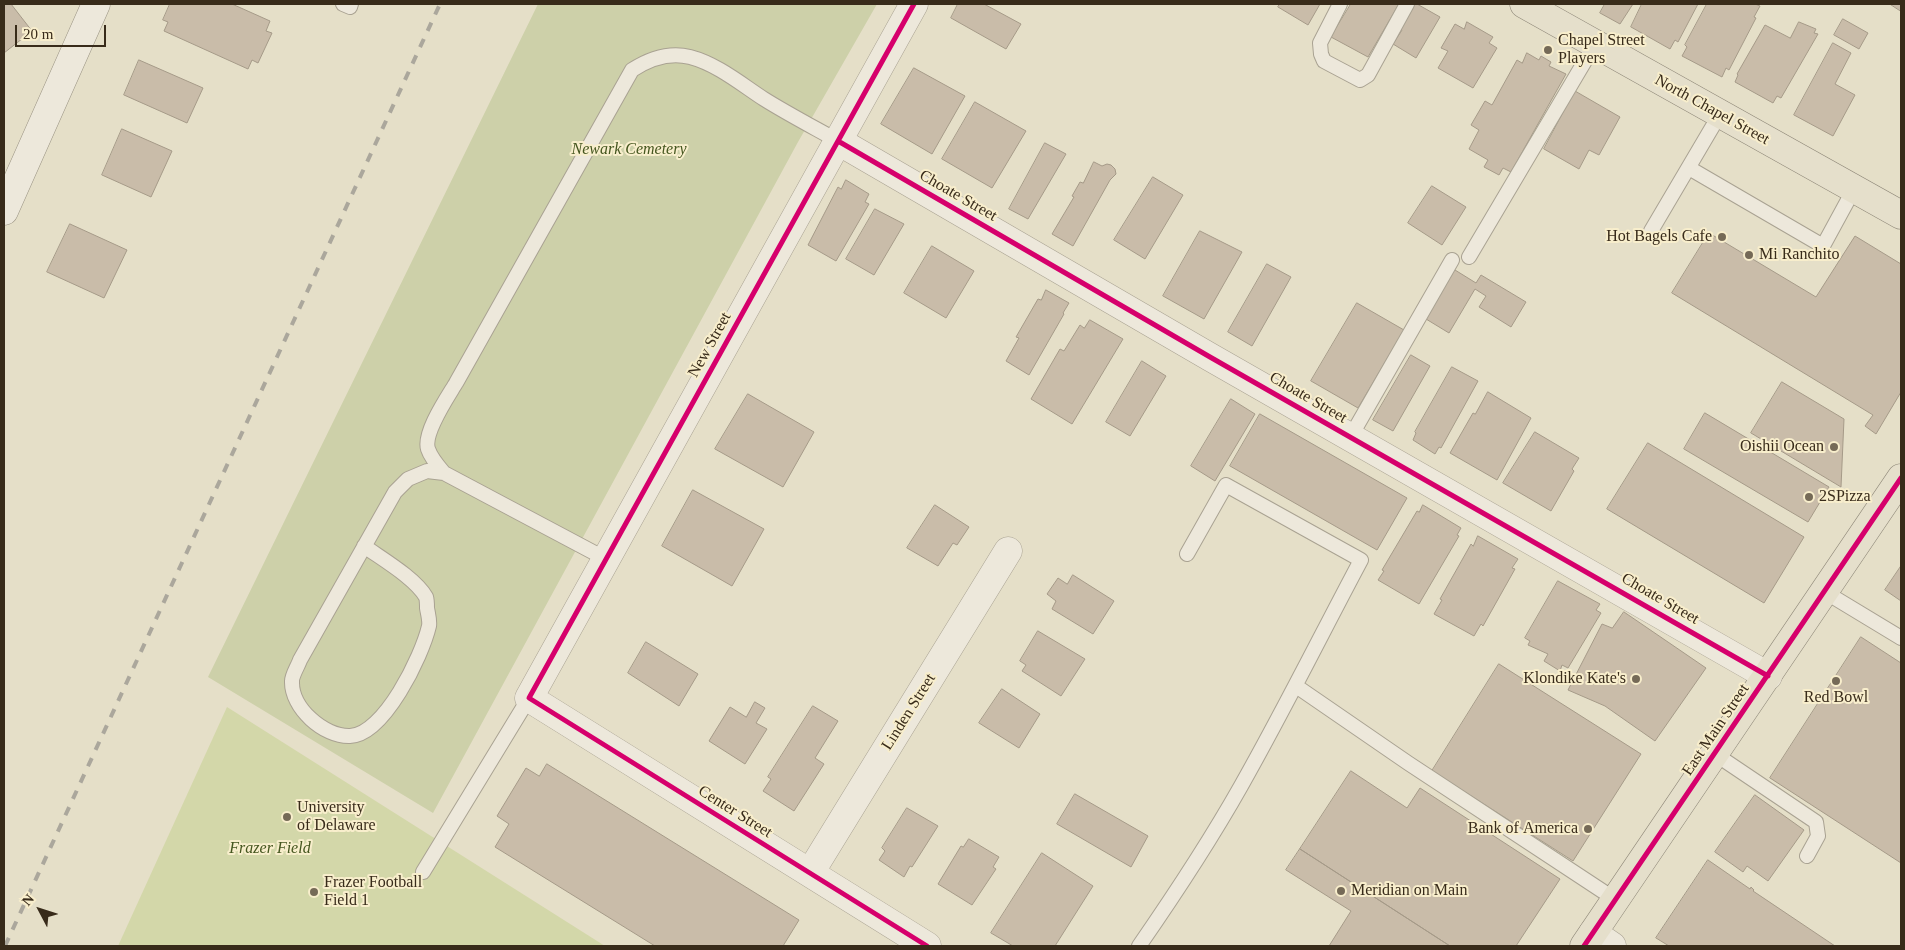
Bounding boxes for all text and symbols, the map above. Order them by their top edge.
scale bar [18,15,109,47]
text: 20 m [23,26,53,42]
place label: Chapel Street Players [1558,31,1645,69]
marker: Chapel Street Players [1542,44,1554,56]
street label: North Chapel Street [1651,71,1773,149]
park label: Newark Cemetery [571,140,687,160]
street label: Choate Street [916,166,1000,226]
place label: Hot Bagels Cafe [1606,227,1712,247]
marker: Hot Bagels Cafe [1716,231,1728,243]
place label: Mi Ranchito [1759,245,1839,265]
marker: Mi Ranchito [1743,249,1755,261]
street label: New Street [684,309,736,381]
street label: Choate Street [1266,368,1350,428]
place label: Oishii Ocean [1740,437,1824,457]
marker: Oishii Ocean [1828,441,1840,453]
place label: 2SPizza [1819,487,1871,507]
marker: 2SPizza [1803,491,1815,503]
street label: Choate Street [1618,569,1702,629]
place label: Klondike Kate's [1523,669,1626,689]
street label: Linden Street [878,670,940,754]
marker: Klondike Kate's [1630,673,1642,685]
marker: Red Bowl [1830,675,1842,687]
street label: East Main Street [1678,680,1754,780]
place label: Red Bowl [1804,688,1868,708]
street label: Center Street [694,782,776,842]
place label: University of Delaware [297,798,376,836]
marker: University of Delaware [281,811,293,823]
place label: Bank of America [1468,819,1578,839]
marker: Bank of America [1582,823,1594,835]
park label: Frazer Field [229,839,311,859]
place label: Frazer Football Field 1 [324,873,422,911]
place label: Meridian on Main [1351,881,1467,901]
north arrow [15,885,65,935]
marker: Meridian on Main [1335,885,1347,897]
marker: Frazer Football Field 1 [308,886,320,898]
text: N [19,891,37,909]

